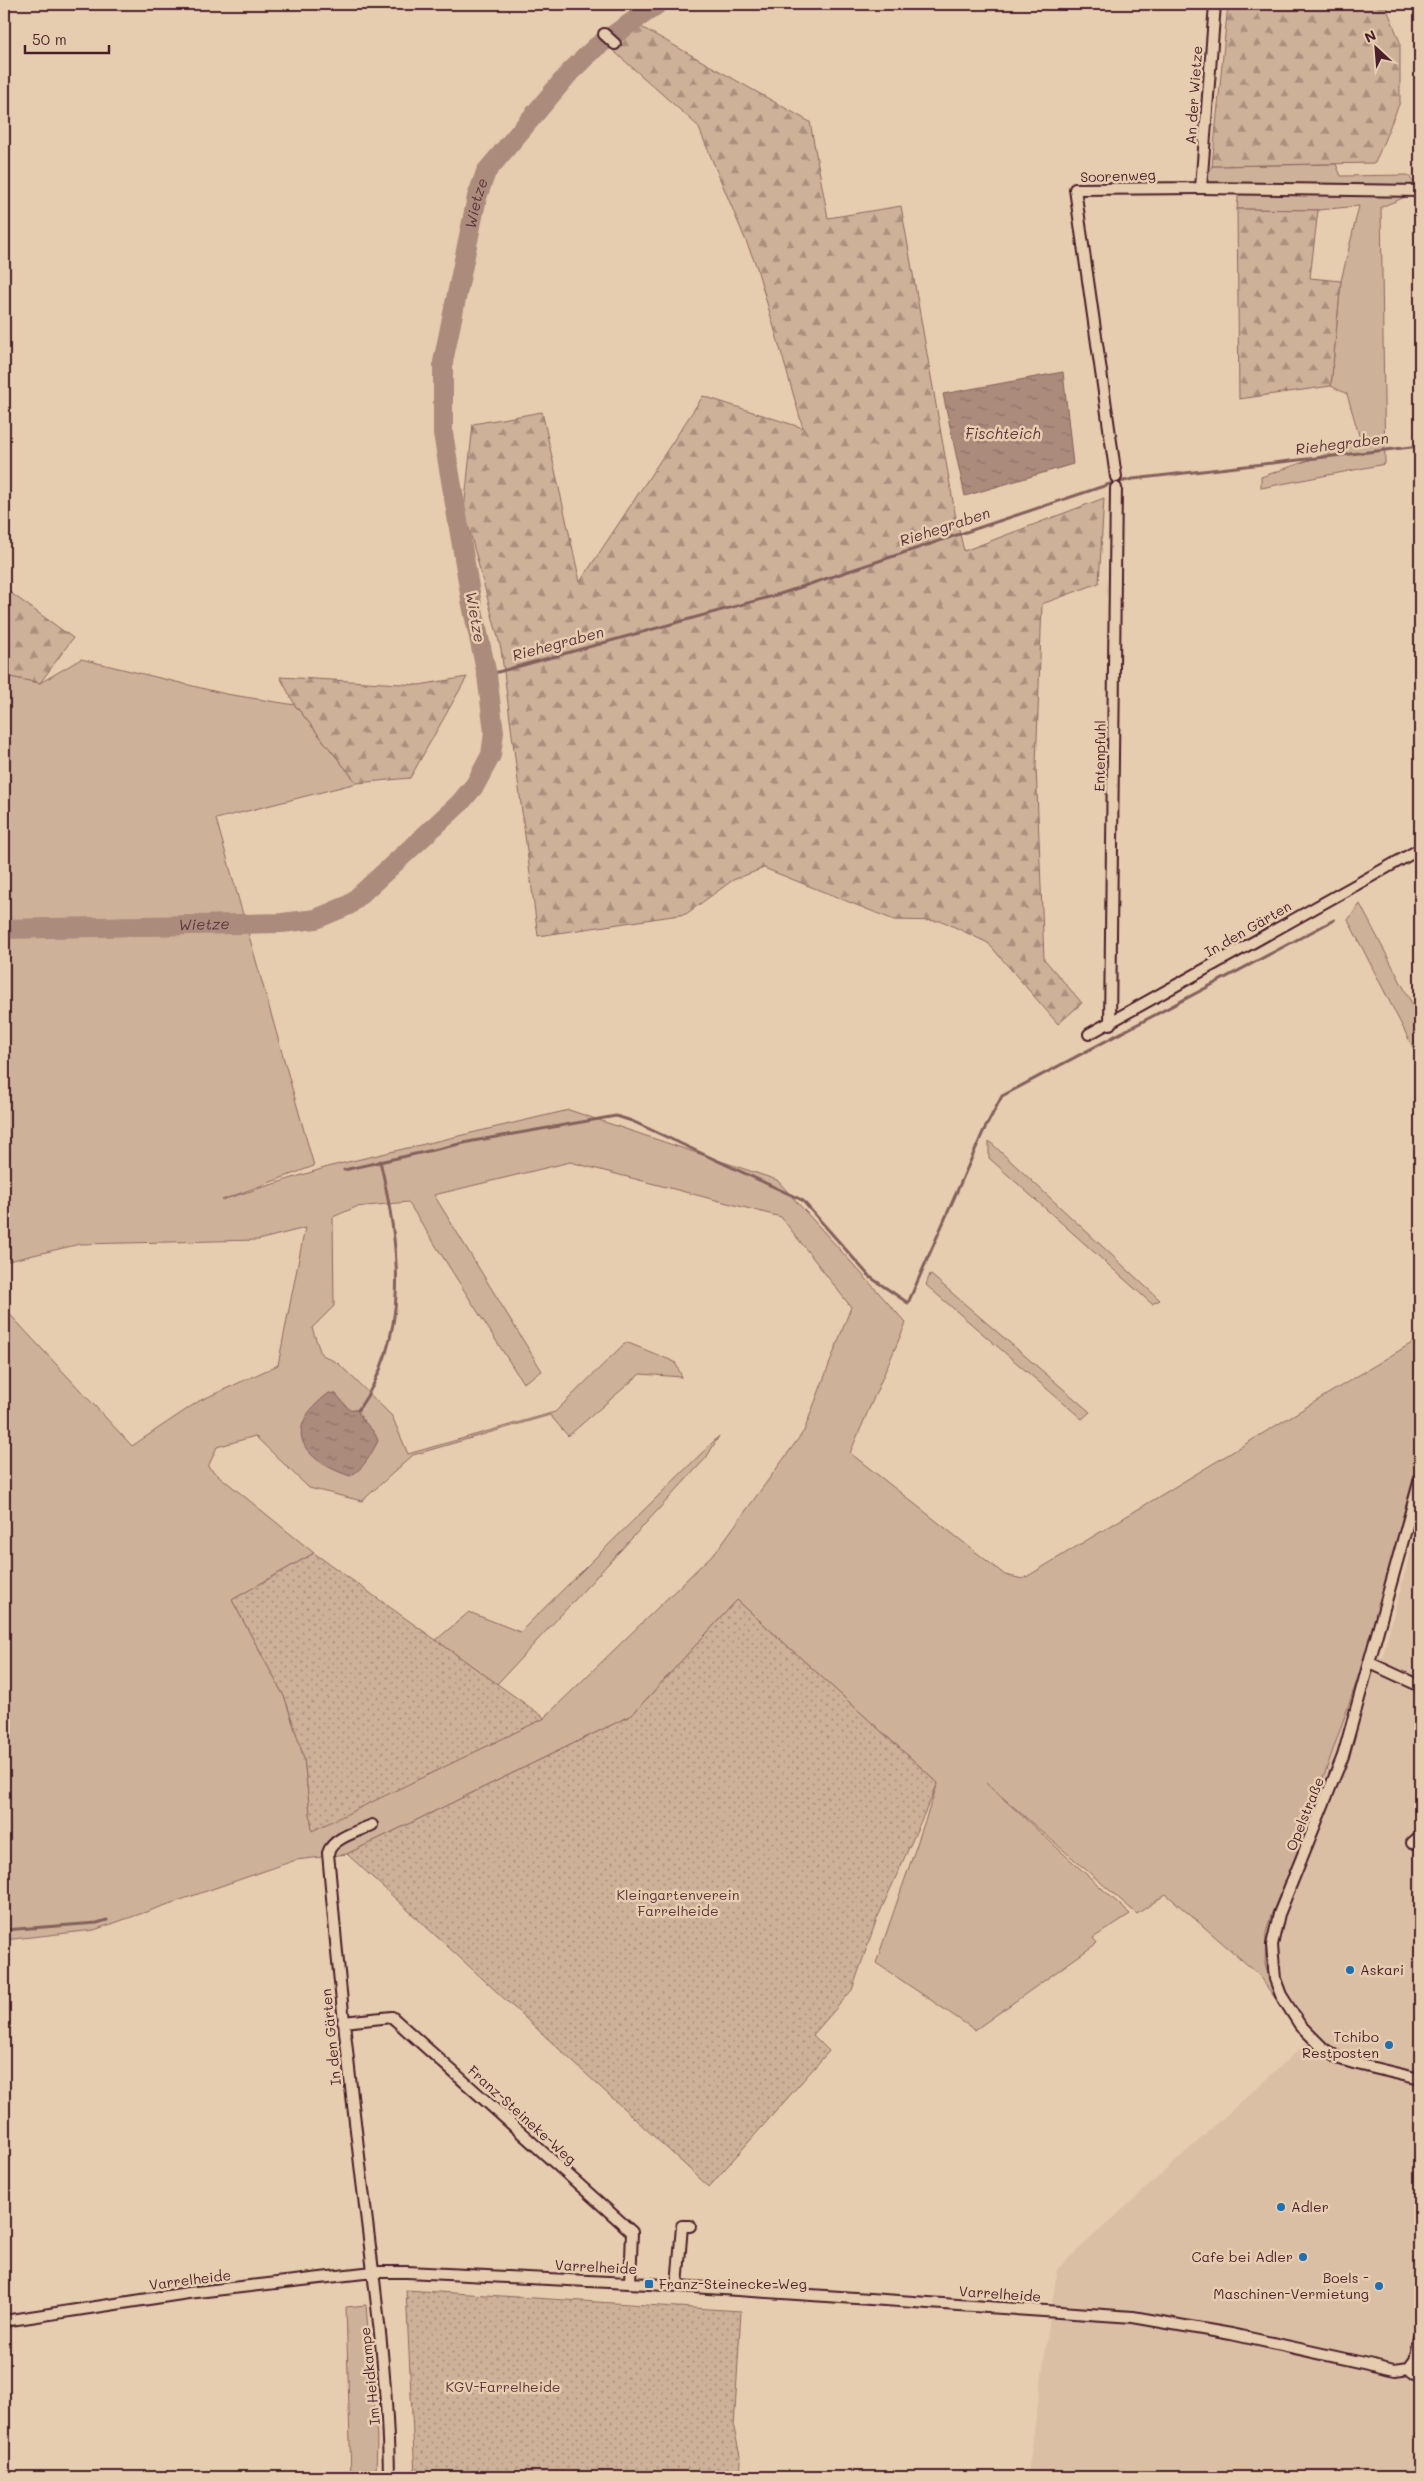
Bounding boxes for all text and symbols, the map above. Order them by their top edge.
scale bar [25,22,109,54]
north arrow [1352,22,1402,72]
text: N [1361,25,1379,47]
text: 50 m [32,29,67,49]
street label: An der Wietze [1181,45,1206,145]
street label: Soorenweg [1080,165,1156,186]
water label: Wietze [460,175,492,230]
water label: Fischteich [965,423,1041,443]
water label: Riehegraben [1294,427,1390,459]
water label: Riehegraben [897,502,992,550]
water label: Wietze [462,590,490,644]
water label: Riehegraben [510,621,606,665]
street label: Entenpfuhl [1089,720,1110,792]
street label: In den Gärten [1201,896,1294,961]
water label: Wietze [178,913,230,934]
street label: Opelstraße [1281,1774,1328,1854]
park label: Kleingartenverein Farrelheide [617,1885,739,1920]
place label: Askari [1360,1960,1404,1979]
marker: Askari [1344,1964,1356,1976]
street label: In den Gärten [316,1988,345,2086]
place label: Tchibo Restposten [1302,2027,1379,2062]
marker: Tchibo Restposten [1383,2039,1395,2051]
street label: Franz-Steineke-Weg [464,2061,581,2168]
place label: Adler [1291,2197,1329,2216]
marker: Adler [1275,2201,1287,2213]
place label: Cafe bei Adler [1192,2247,1293,2266]
marker: Cafe bei Adler [1297,2251,1309,2263]
street label: Varrelheide [554,2255,638,2278]
street label: Varrelheide [148,2265,232,2294]
place label: Boels - Maschinen-Vermietung [1213,2268,1369,2303]
place label: Franz-Steinecke-Weg [659,2274,807,2293]
marker: Franz-Steinecke-Weg [643,2278,655,2290]
marker: Boels - Maschinen-Vermietung [1373,2280,1385,2292]
street label: Varrelheide [958,2281,1042,2306]
street label: Im Heidkampe [355,2326,384,2426]
park label: KGV-Farrelheide [446,2377,560,2396]

